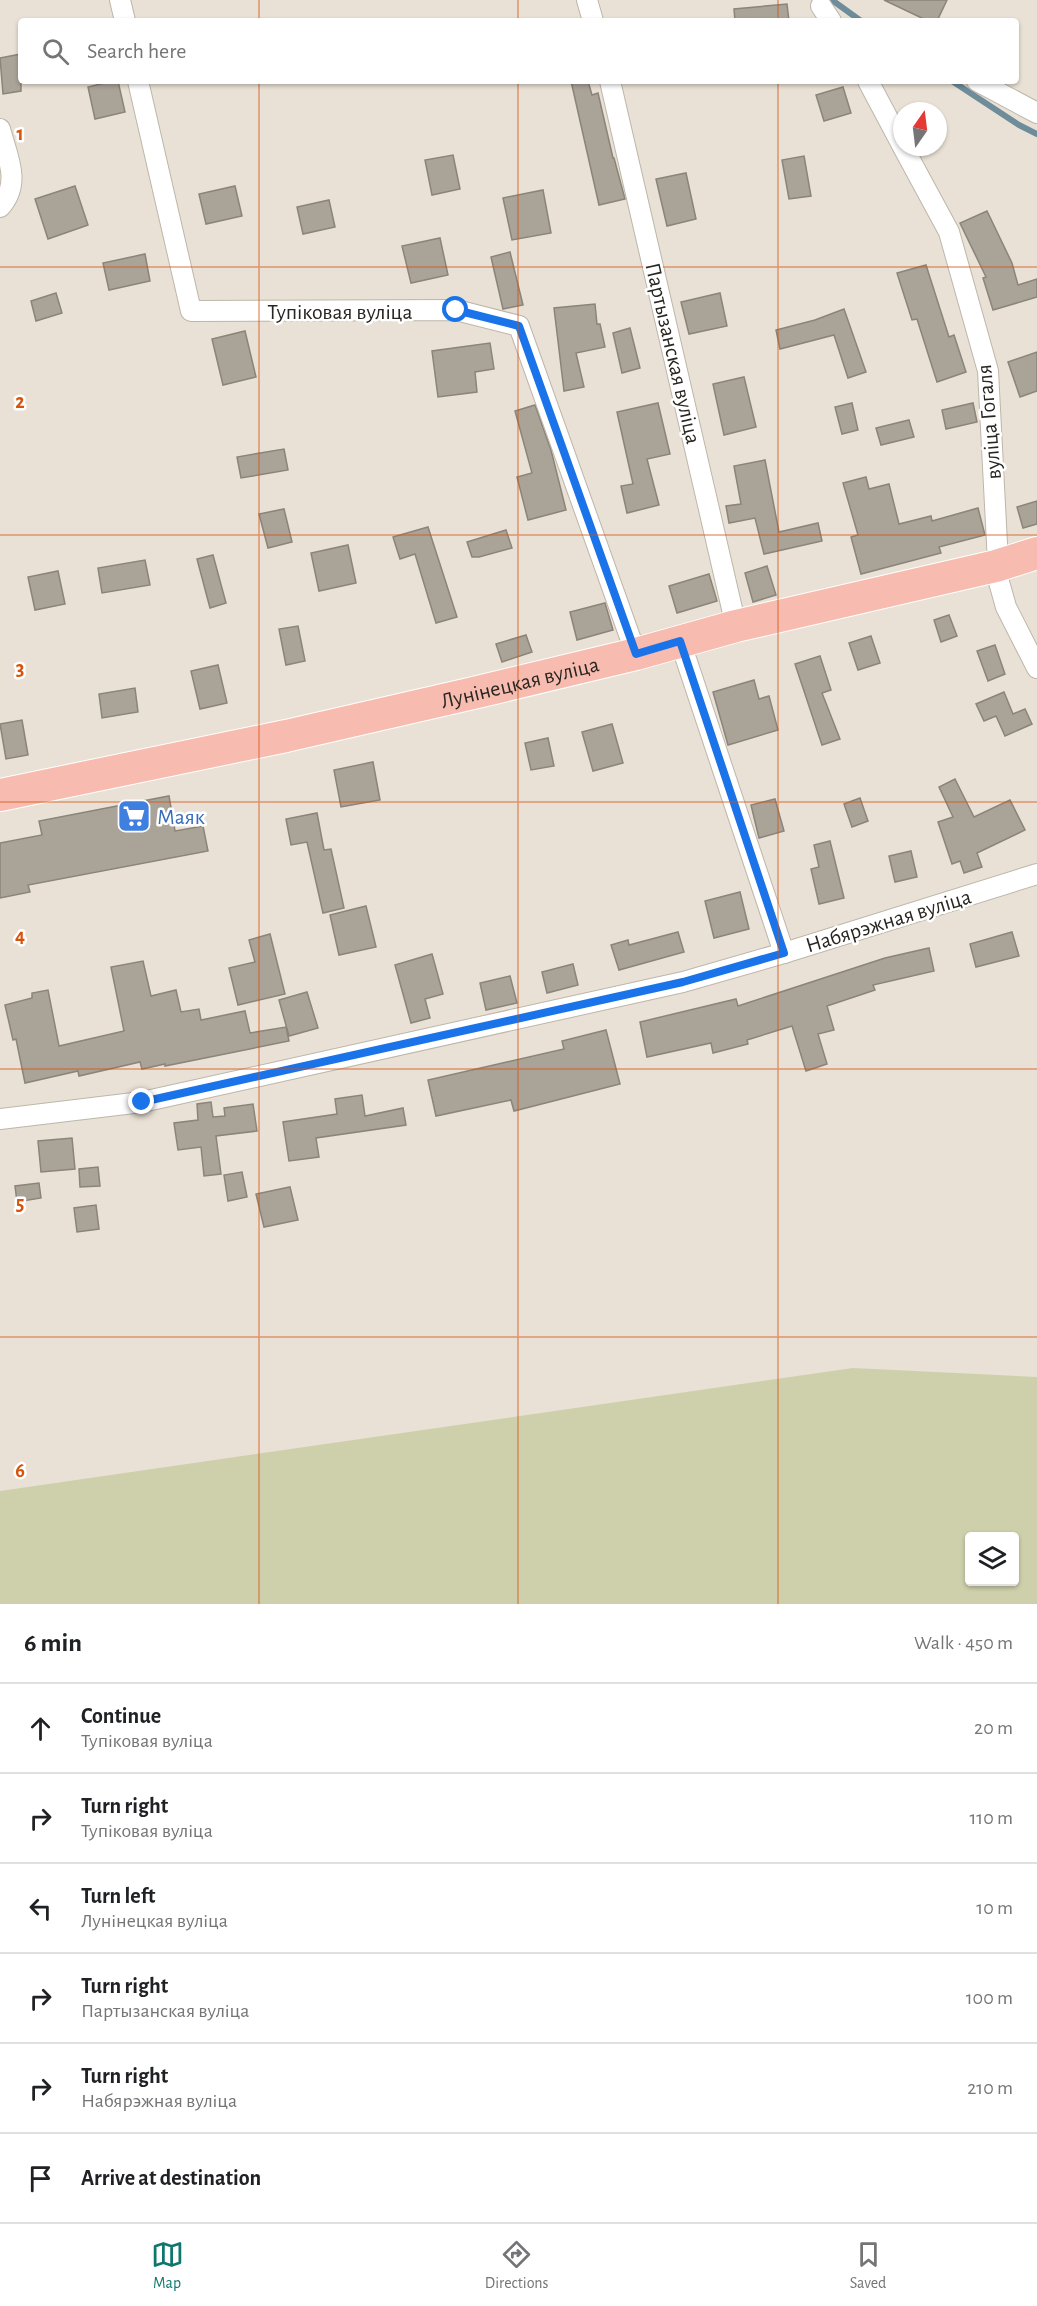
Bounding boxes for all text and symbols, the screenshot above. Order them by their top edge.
search box [18,18,1019,84]
icon: search [39,35,72,68]
text: Search here [87,40,186,62]
north arrow [893,102,947,156]
text: 1 [16,124,24,144]
street label: Партызанская вуліца [641,260,705,446]
route start [442,296,468,322]
street label: Тупіковая вуліца [267,301,413,323]
street label: вуліца Гогаля [973,363,1005,480]
text: 2 [15,392,25,412]
street label: Лунінецкая вуліца [439,653,601,712]
text: 3 [16,659,24,679]
supermarket icon: Маяк [116,798,152,834]
place label: Маяк [157,806,205,828]
street label: Набярэжная вуліца [803,885,974,957]
text: 4 [15,926,25,946]
route end [128,1088,154,1114]
text: 5 [16,1194,24,1214]
text: 6 [15,1461,25,1481]
map controls [965,1532,1019,1586]
button: layers [965,1532,1019,1586]
text: 6 min [24,1630,82,1656]
text: Walk · 450 m [914,1633,1013,1653]
text: Continue [81,1705,161,1727]
icon: ahead [24,1712,57,1745]
text: 20 m [974,1718,1013,1738]
text: Тупіковая вуліца [81,1731,213,1751]
text: Turn right [81,1795,168,1817]
icon: right [24,1802,57,1835]
text: 110 m [969,1808,1013,1828]
text: Тупіковая вуліца [81,1821,213,1841]
text: Turn left [81,1885,155,1907]
icon: left [24,1892,57,1925]
text: 10 m [976,1898,1013,1918]
text: Лунінецкая вуліца [81,1911,228,1931]
text: Turn right [81,1975,168,1997]
icon: right [24,1982,57,2015]
text: 100 m [966,1988,1013,2008]
text: Партызанская вуліца [81,2001,249,2021]
text: Turn right [81,2065,168,2087]
icon: right [24,2072,57,2105]
text: 210 m [967,2078,1013,2098]
text: Набярэжная вуліца [81,2091,237,2111]
icon: arrive [24,2162,57,2195]
text: Arrive at destination [81,2167,261,2189]
tab: Map [151,2238,184,2293]
tab: Directions [485,2238,549,2293]
tab: Saved [850,2238,886,2293]

